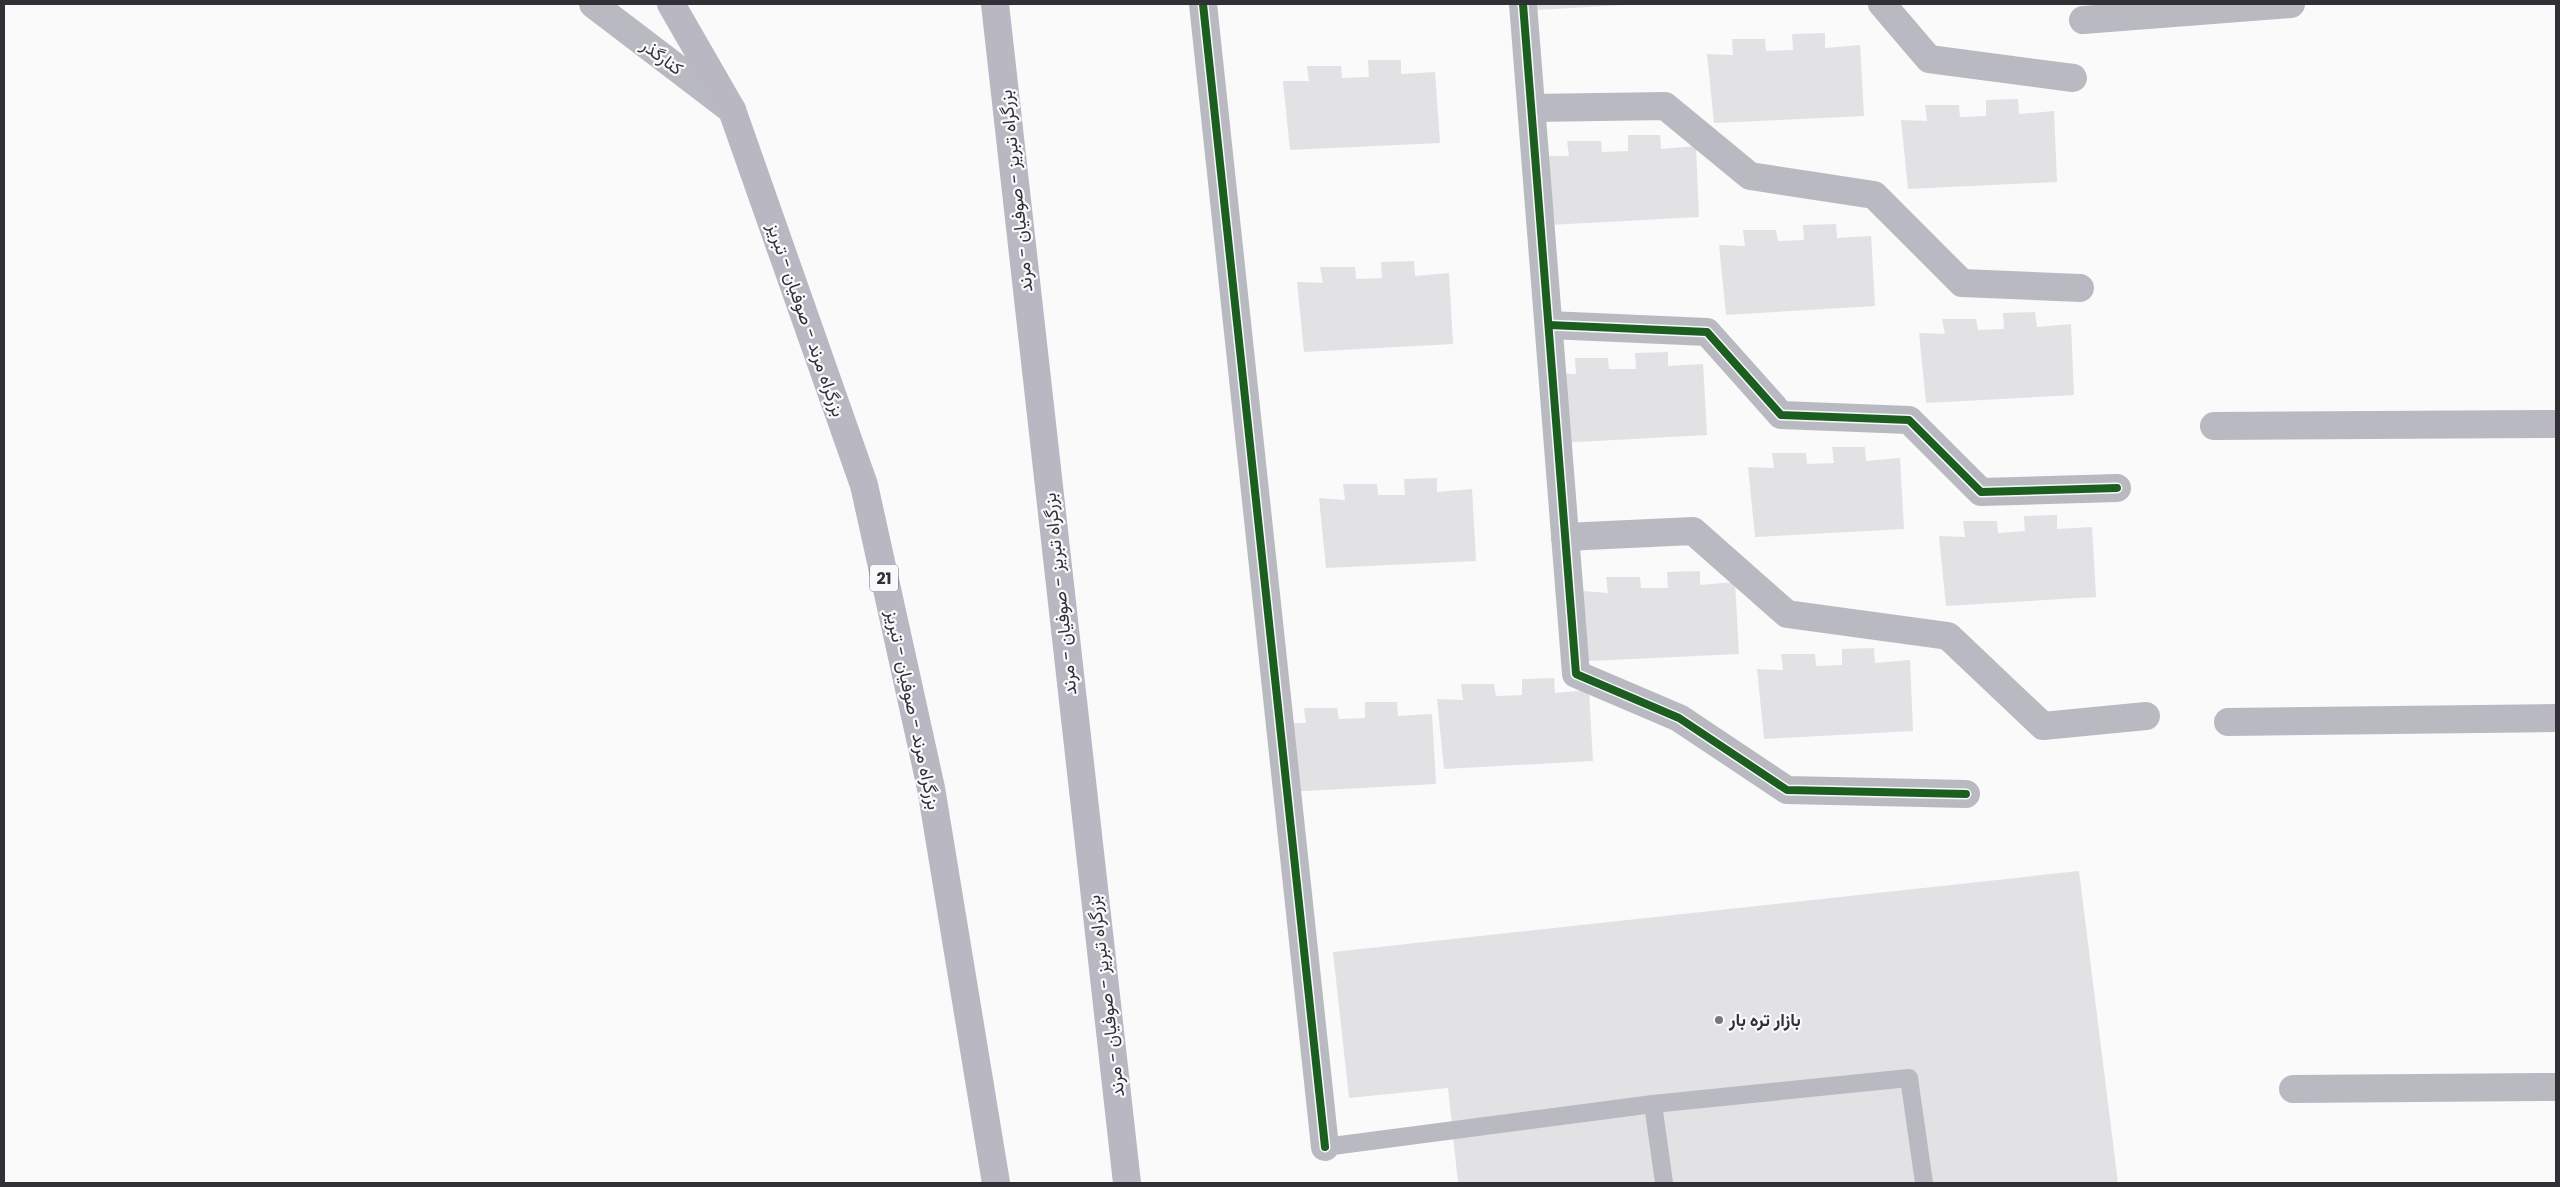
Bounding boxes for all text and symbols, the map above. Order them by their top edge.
street label: کنارگذر [635,32,689,81]
street label: بزرگراه تبریز - صوفیان - مرند [992,89,1039,293]
street label: بزرگراه مرند - صوفیان - تبریز [761,219,851,420]
street label: بزرگراه تبریز - صوفیان - مرند [1036,492,1083,696]
road number: 21 [870,564,898,592]
street label: بزرگراه مرند - صوفیان - تبریز [880,607,947,812]
street label: بزرگراه تبریز - صوفیان - مرند [1081,894,1130,1098]
place label: بازار تره بار [1728,1007,1801,1032]
marker: بازار تره بار [1713,1014,1725,1026]

